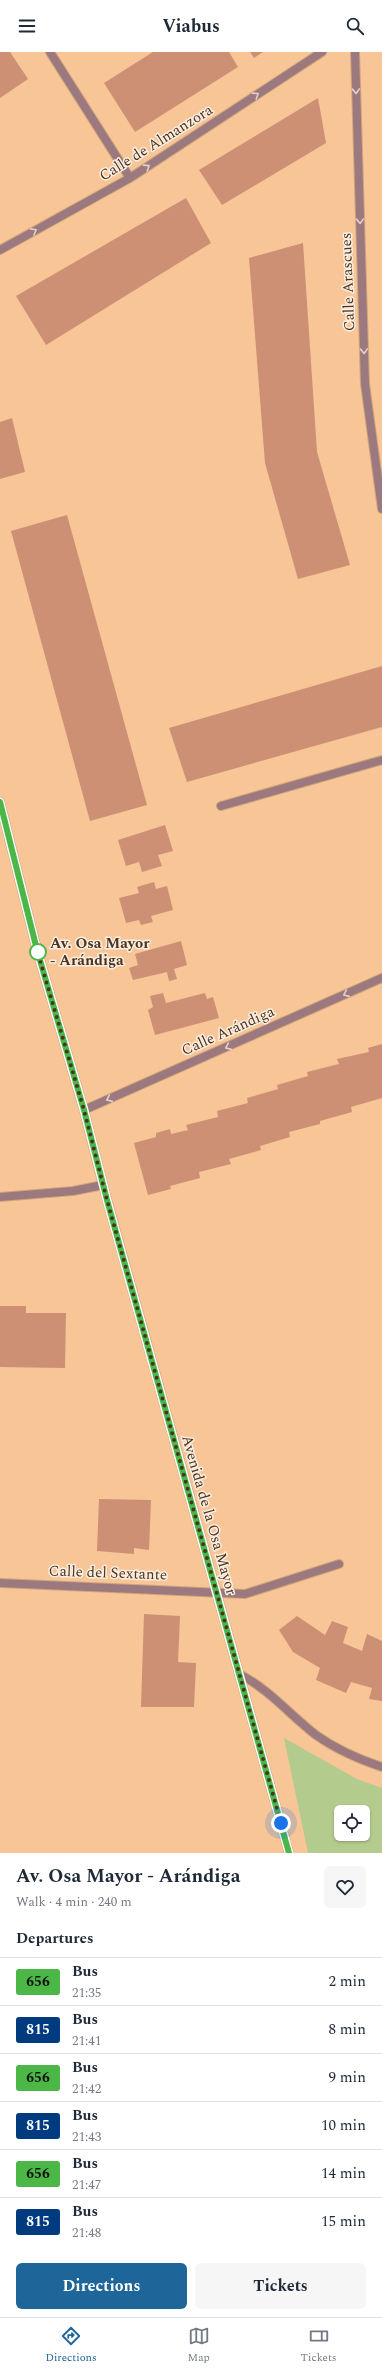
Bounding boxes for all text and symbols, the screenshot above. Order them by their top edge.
text: Viabus [162,13,220,40]
icon: menu [16,15,38,37]
icon: search [344,15,366,37]
one-way arrow [352,88,361,94]
one-way arrow [251,93,258,100]
street label: Calle de Almanzora [95,98,218,187]
one-way arrow [143,164,150,171]
one-way arrow [356,218,365,224]
one-way arrow [30,229,37,236]
street label: Calle Arascues [335,232,361,332]
one-way arrow [360,348,369,354]
place label: Av. Osa Mayor - Arándiga [50,932,150,972]
marker: Av. Osa Mayor - Arándiga [29,943,47,961]
one-way arrow [343,989,351,997]
street label: Calle Arándiga [178,1000,279,1062]
one-way arrow [224,1042,232,1050]
one-way arrow [105,1095,112,1103]
street label: Avenida de la Osa Mayor [175,1432,243,1598]
street label: Calle del Sextante [48,1559,168,1587]
map controls [334,1805,370,1841]
button: locate [334,1805,370,1841]
your location [271,1813,291,1833]
text: Av. Osa Mayor - Arándiga [16,1862,241,1891]
button: heart [324,1866,366,1908]
text: Walk · 4 min · 240 m [16,1892,132,1912]
text: Departures [16,1927,94,1950]
text: Bus [72,1960,98,1983]
text: 2 min [328,1970,366,1993]
text: 656 [26,1971,50,1992]
text: 21:35 [72,1983,101,2003]
text: Bus [72,2008,98,2031]
text: 8 min [328,2018,366,2041]
text: 815 [26,2019,50,2040]
text: 21:41 [72,2031,101,2051]
text: Bus [72,2056,98,2079]
text: 9 min [328,2066,366,2089]
text: 656 [26,2067,50,2088]
text: 21:42 [72,2079,101,2099]
text: Bus [72,2104,98,2127]
text: 10 min [321,2114,366,2137]
text: 815 [26,2115,50,2136]
text: 21:43 [72,2127,101,2147]
text: Bus [72,2152,98,2175]
text: 14 min [321,2162,366,2185]
text: 656 [26,2163,50,2184]
text: 21:47 [72,2175,101,2195]
text: Bus [72,2200,98,2223]
text: 15 min [321,2210,366,2233]
text: 815 [26,2211,50,2232]
text: 21:48 [72,2223,101,2243]
button: Directions [16,2263,187,2309]
button: Tickets [195,2263,366,2309]
tab: Directions [45,2325,97,2366]
tab: Map [188,2325,210,2366]
tab: Tickets [301,2325,337,2366]

